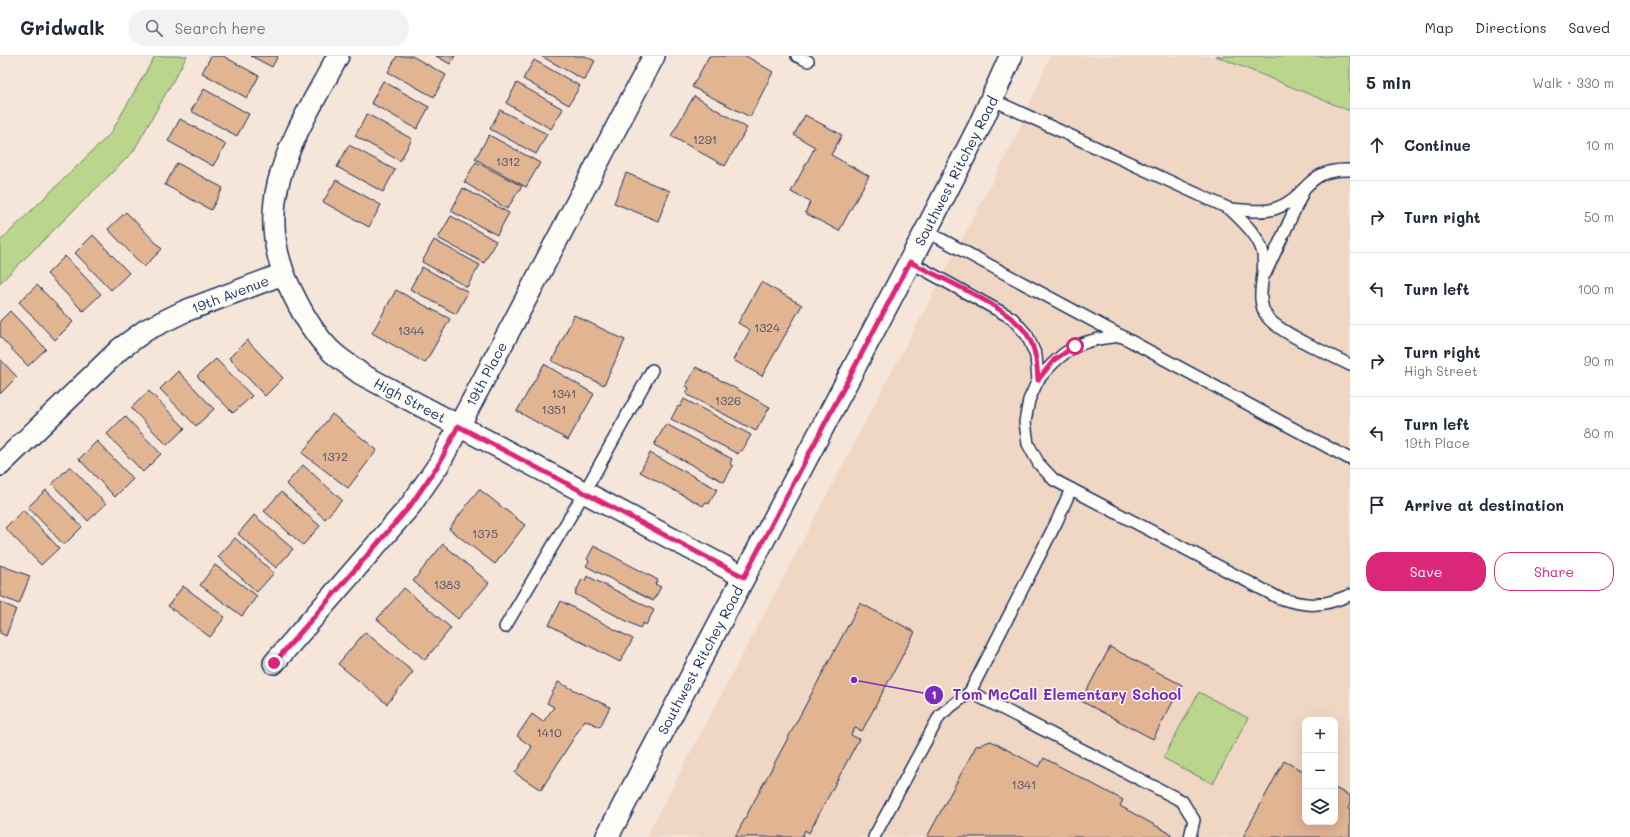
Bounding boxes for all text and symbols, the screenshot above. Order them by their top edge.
search box [129,10,409,46]
text: Gridwalk [20,15,105,40]
icon: search [143,17,165,39]
text: Search here [175,18,266,38]
text: Map [1425,18,1453,37]
text: Directions [1475,18,1546,37]
text: Saved [1568,18,1610,37]
text: 5 min [1366,71,1411,93]
text: Walk · 330 m [1533,74,1614,91]
street label: Southwest Ritchey Road [910,93,1002,249]
house number: 1291 [693,131,717,147]
icon: ahead [1366,134,1388,156]
text: Continue [1404,135,1471,155]
text: 10 m [1586,136,1614,153]
house number: 1312 [496,153,520,169]
icon: right [1366,206,1388,228]
text: Turn right [1404,207,1481,227]
text: 50 m [1584,208,1614,225]
street label: 19th Avenue [189,271,271,317]
icon: left [1366,278,1388,300]
text: Turn left [1404,279,1469,299]
text: 100 m [1578,280,1614,297]
house number: 1324 [754,319,780,335]
house number: 1344 [398,322,424,338]
route start [1066,337,1084,355]
street label: 19th Place [461,338,511,410]
text: Turn right [1404,342,1481,362]
icon: right [1366,350,1388,372]
text: 90 m [1584,352,1614,369]
text: High Street [1404,362,1478,379]
street label: High Street [371,373,449,427]
house number: 1341 [552,385,576,401]
house number: 1326 [715,392,741,408]
house number: 1351 [542,401,566,417]
text: Turn left [1404,414,1469,434]
icon: left [1366,422,1388,444]
text: 80 m [1584,424,1614,441]
text: 19th Place [1404,434,1470,451]
house number: 1372 [322,448,348,464]
icon: arrive [1366,494,1388,516]
text: Arrive at destination [1404,495,1564,515]
house number: 1375 [472,525,498,541]
button: Save [1366,552,1486,591]
button: Share [1494,552,1614,591]
house number: 1383 [434,576,460,592]
street label: Southwest Ritchey Road [653,582,747,738]
route end [265,654,283,672]
callout: Tom McCall Elementary School [924,682,1189,709]
text: Tom McCall Elementary School [953,684,1181,704]
text: 1 [931,686,937,702]
map controls [1302,717,1338,825]
button: + [1302,717,1338,753]
house number: 1410 [536,724,562,740]
button: − [1302,753,1338,789]
house number: 1341 [1012,776,1036,792]
button: layers [1302,789,1338,825]

